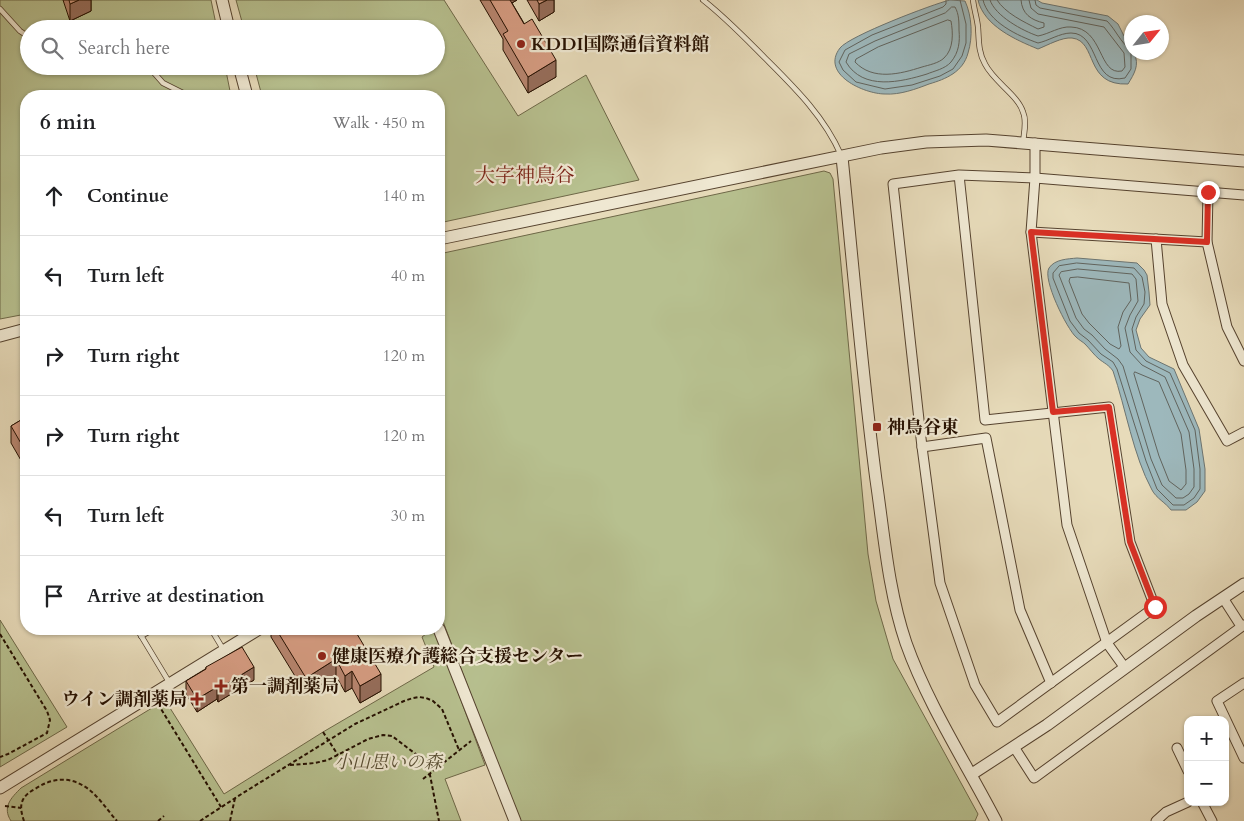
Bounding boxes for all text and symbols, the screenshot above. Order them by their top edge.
north arrow [1124,15,1169,60]
search box [20,20,445,75]
place label: KDDI国際通信資料館 [531,32,709,57]
icon: search [38,34,66,62]
text: Search here [78,35,170,61]
marker: KDDI国際通信資料館 [515,38,527,50]
text: 6 min [40,108,96,137]
text: Walk · 450 m [333,112,425,134]
district label: 大字神鳥谷 [475,162,575,189]
route end [1197,181,1220,204]
icon: ahead [40,182,68,210]
text: Continue [87,183,169,209]
text: 140 m [383,185,425,207]
icon: left [40,262,68,290]
text: Turn left [87,263,164,289]
text: 40 m [391,265,425,287]
icon: right [40,342,68,370]
text: Turn right [87,343,179,369]
text: 120 m [383,345,425,367]
place label: 神鳥谷東 [887,415,959,440]
marker: 神鳥谷東 [871,421,883,433]
icon: right [40,422,68,450]
text: Turn right [87,423,179,449]
text: 120 m [383,425,425,447]
icon: left [40,502,68,530]
text: Turn left [87,503,164,529]
text: 30 m [391,505,425,527]
icon: arrive [40,582,68,610]
text: Arrive at destination [87,583,264,609]
route start [1144,596,1167,619]
place label: 健康医療介護総合支援センター [332,644,583,669]
marker: 健康医療介護総合支援センター [316,650,328,662]
place label: 第一調剤薬局 [231,674,339,699]
marker: 第一調剤薬局 [215,680,227,692]
place label: ウイン調剤薬局 [62,687,187,712]
marker: ウイン調剤薬局 [191,693,203,705]
map controls [1184,716,1229,806]
button: + [1184,716,1229,761]
park label: 小山思いの森 [334,750,444,775]
button: − [1184,761,1229,806]

